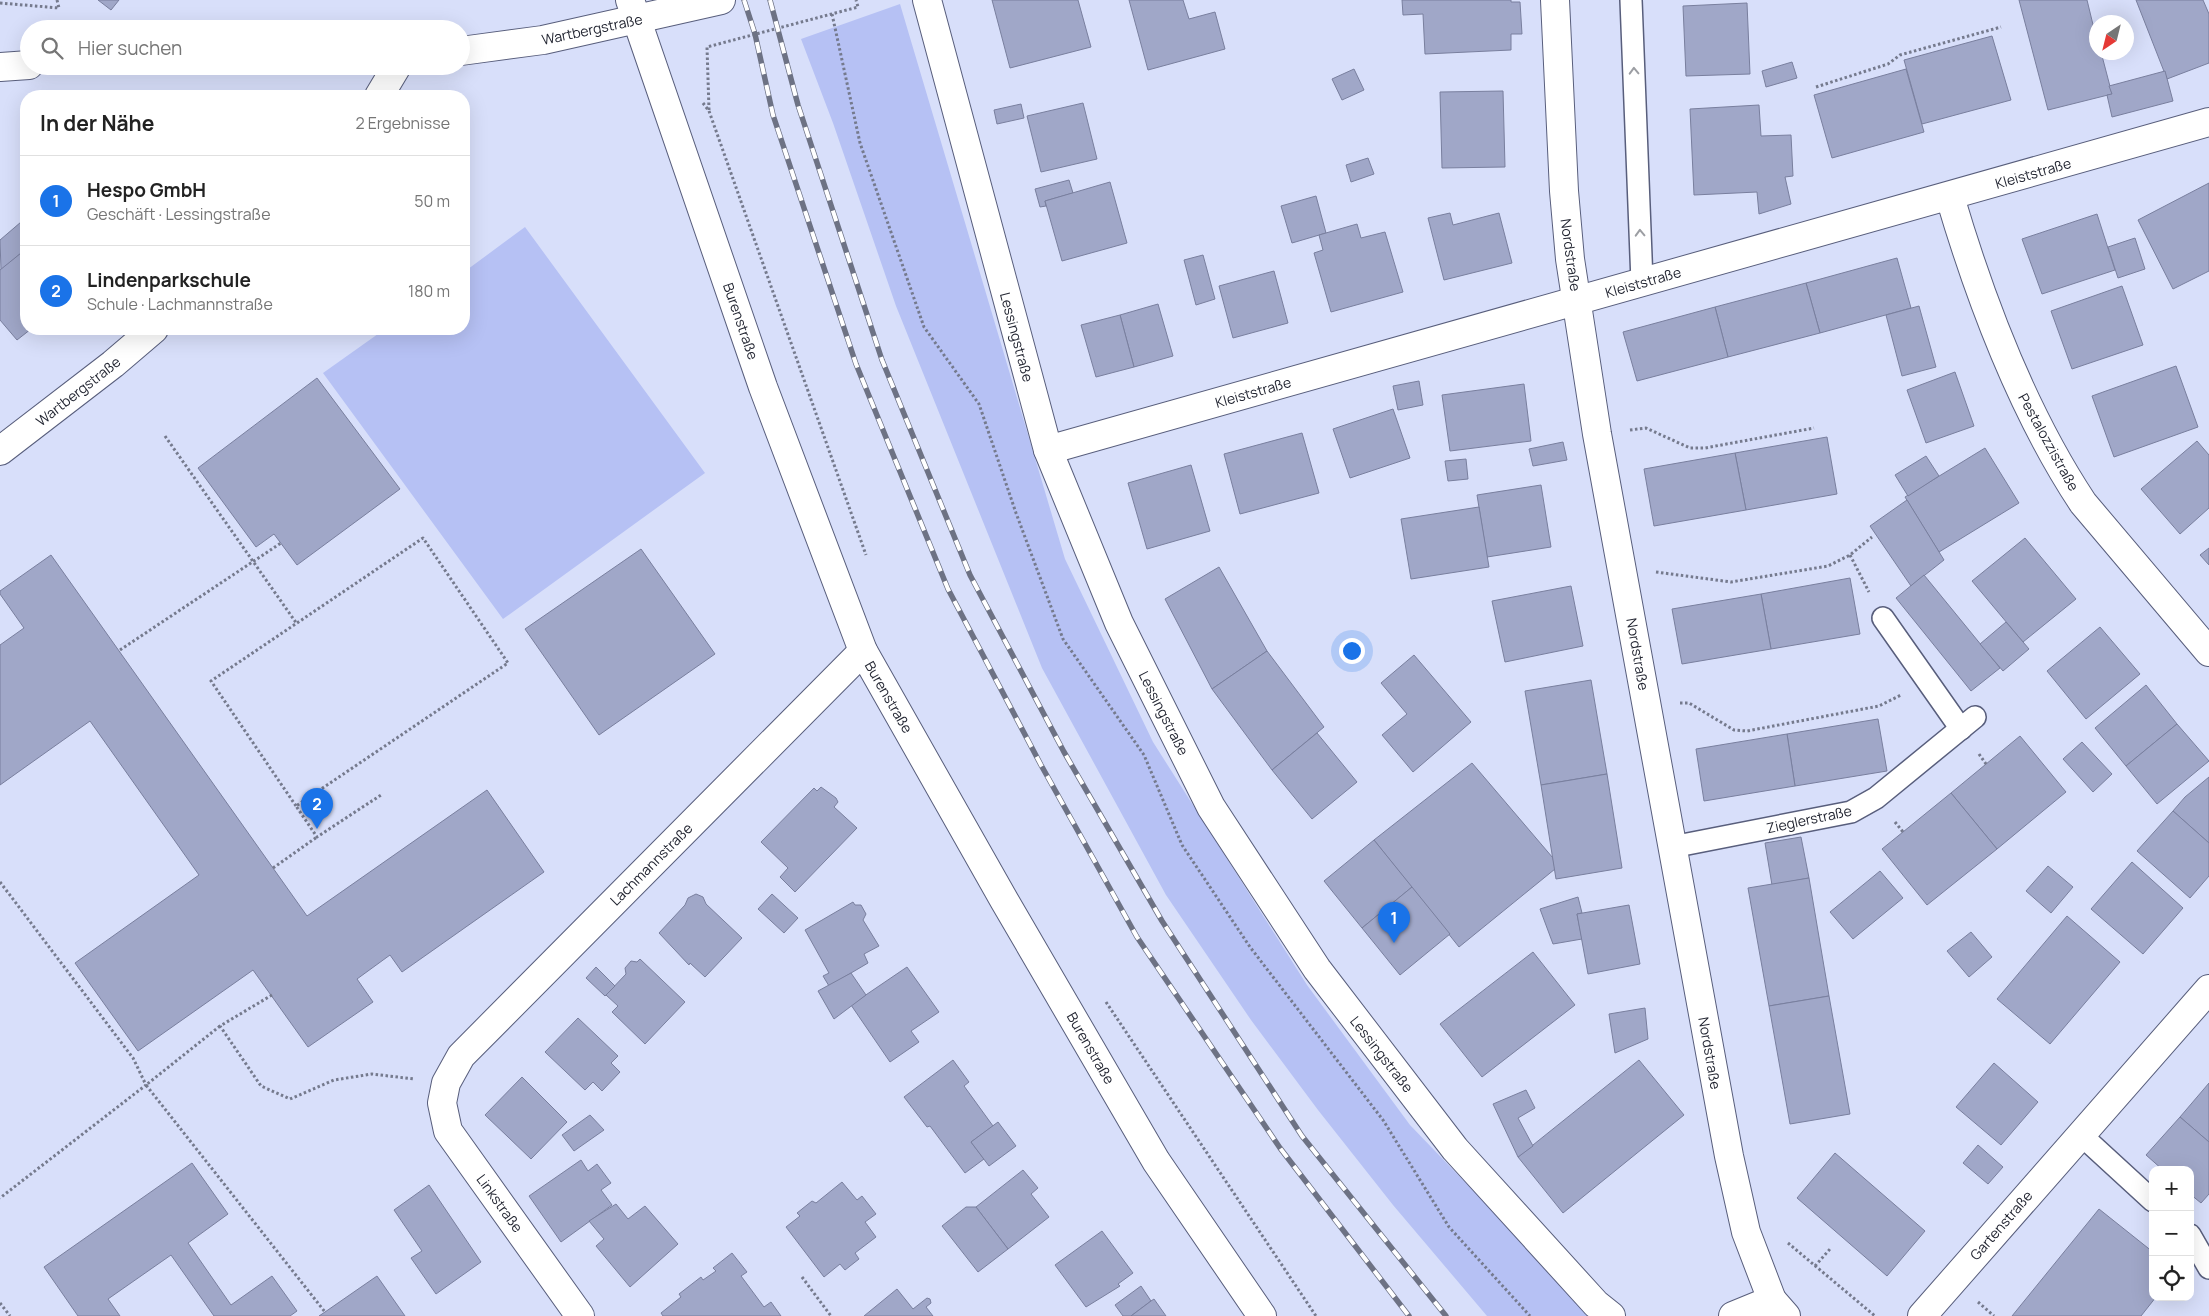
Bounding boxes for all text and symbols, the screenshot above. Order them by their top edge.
street label: Wartbergstraße [540,9,644,49]
north arrow [2089,15,2134,60]
search box [20,20,470,75]
icon: search [38,34,66,62]
text: Hier suchen [78,35,182,61]
one-way arrow [1628,67,1639,75]
text: In der Nähe [40,109,154,137]
text: 2 Ergebnisse [355,112,450,134]
street label: Kleiststraße [1993,153,2073,193]
text: Hespo GmbH [87,177,206,203]
text: 1 [52,190,60,212]
text: 50 m [414,190,450,212]
text: Geschäft · Lessingstraße [87,203,271,225]
street label: Nordstraße [1557,217,1585,293]
one-way arrow [1635,229,1646,237]
street label: Kleiststraße [1603,262,1683,302]
text: Lindenparkschule [87,267,251,293]
text: 2 [51,280,61,302]
text: 180 m [408,280,450,302]
street label: Burenstraße [719,280,763,362]
street label: Lessingstraße [996,290,1038,384]
text: Schule · Lachmannstraße [87,293,273,315]
street label: Wartbergstraße [32,352,124,430]
street label: Kleiststraße [1213,372,1293,412]
street label: Pestalozzistraße [2014,390,2084,494]
street label: Nordstraße [1622,616,1654,692]
your location [1339,638,1365,664]
street label: Burenstraße [861,658,917,736]
street label: Lessingstraße [1135,668,1193,758]
pin: 2 [301,788,333,829]
street label: Zieglerstraße [1765,801,1853,837]
street label: Lachmannstraße [606,819,696,909]
pin: 1 [1378,902,1410,943]
street label: Burenstraße [1063,1009,1119,1087]
street label: Lessingstraße [1346,1012,1418,1096]
street label: Nordstraße [1694,1015,1726,1091]
map controls [2149,1166,2194,1301]
button: + [2149,1166,2194,1211]
street label: Linkstraße [472,1170,528,1236]
street label: Gartenstraße [1965,1186,2037,1264]
button: − [2149,1211,2194,1256]
button: locate [2149,1256,2194,1301]

